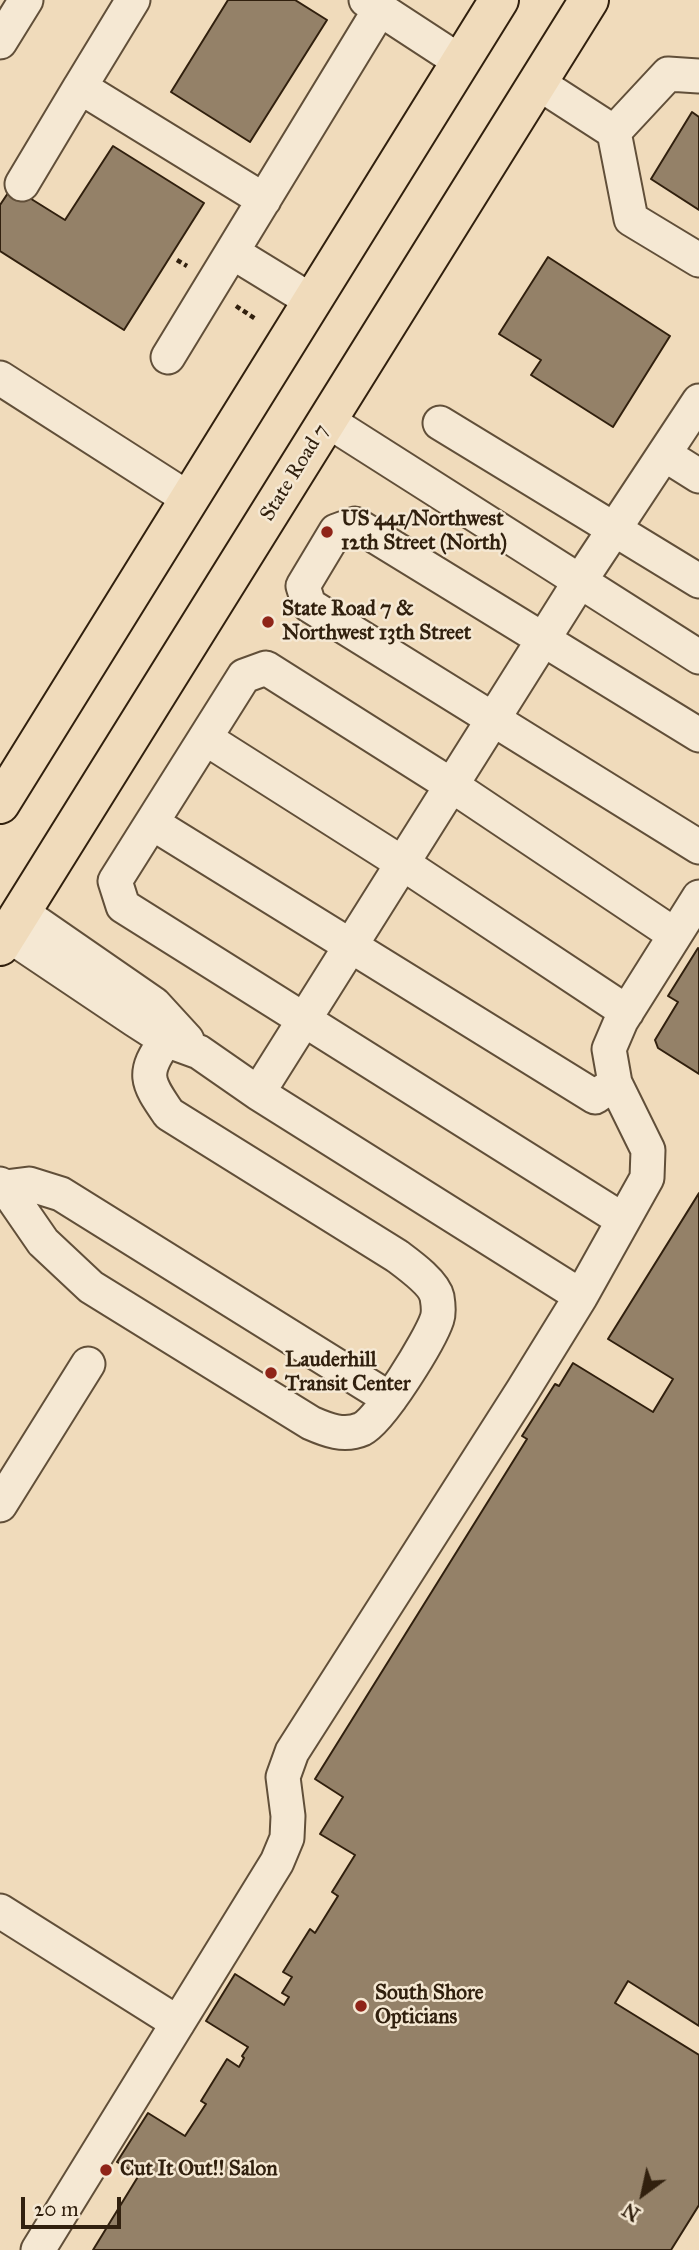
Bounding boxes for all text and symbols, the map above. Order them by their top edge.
street label: State Road 7 [255,420,335,526]
place label: US 441/Northwest 12th Street (North) [341,507,507,557]
marker: US 441/Northwest 12th Street (North) [319,524,335,540]
place label: State Road 7 & Northwest 13th Street [282,597,471,647]
marker: State Road 7 & Northwest 13th Street [260,614,276,630]
place label: Lauderhill Transit Center [285,1348,411,1398]
marker: Lauderhill Transit Center [263,1365,279,1381]
place label: South Shore Opticians [375,1981,483,2031]
marker: South Shore Opticians [353,1998,369,2014]
place label: Cut It Out!! Salon [120,2157,277,2183]
north arrow [608,2159,678,2229]
marker: Cut It Out!! Salon [98,2162,114,2178]
scale bar [24,2184,124,2228]
text: 20 m [34,2196,79,2222]
text: N [618,2198,644,2226]

